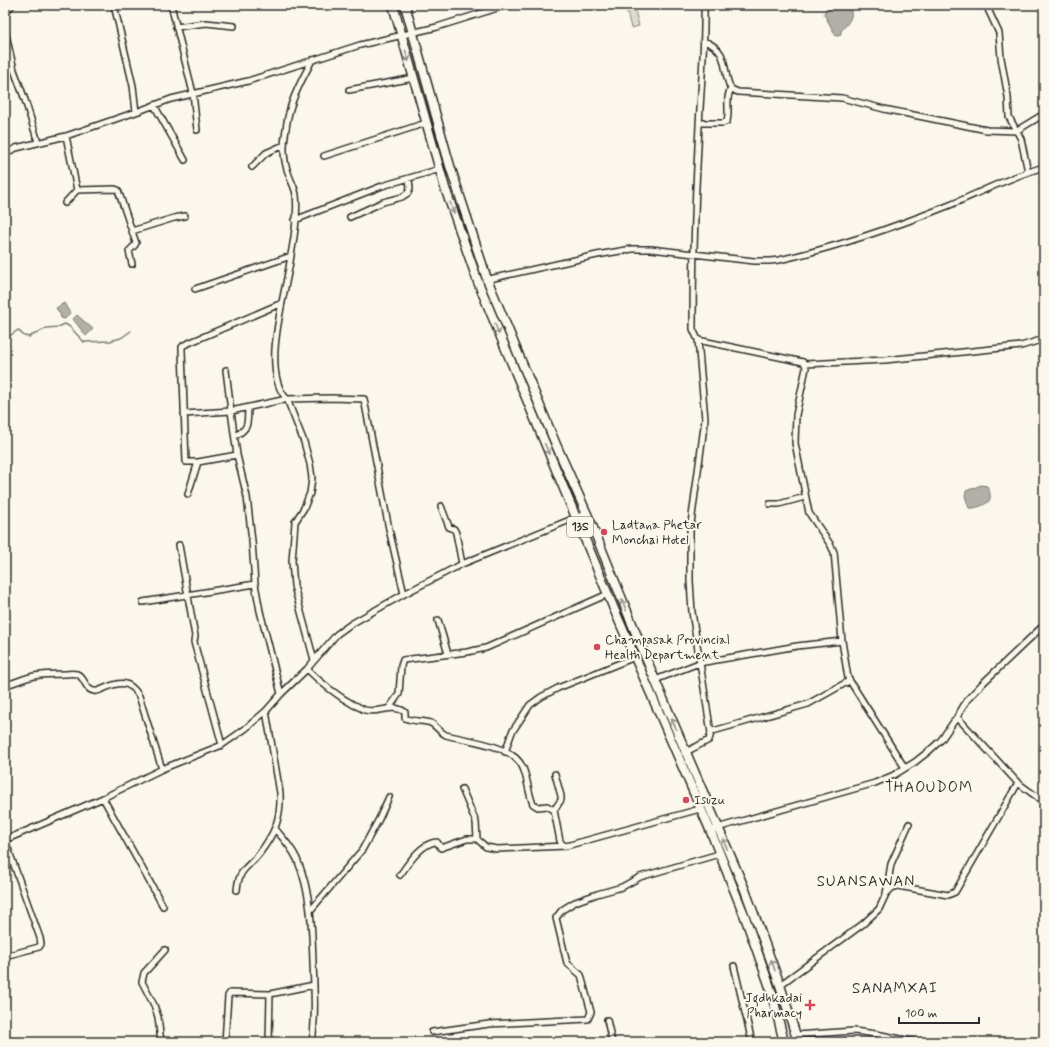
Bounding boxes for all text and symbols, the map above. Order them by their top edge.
one-way arrow [404,49,411,62]
one-way arrow [449,201,456,214]
one-way arrow [494,323,502,335]
one-way arrow [544,443,552,455]
road number: 13S [567,517,593,537]
place label: Ladtana Phetar Monchai Hotel [612,517,702,549]
marker: Ladtana Phetar Monchai Hotel [599,527,609,537]
one-way arrow [620,599,627,611]
place label: Champasak Provincial Health Department [605,632,730,664]
marker: Champasak Provincial Health Department [592,642,602,652]
one-way arrow [670,719,677,731]
district label: THAOUDOM [885,778,973,798]
place label: Isuzu [694,792,725,809]
marker: Isuzu [681,795,691,805]
one-way arrow [720,839,728,851]
district label: SUANSAWAN [817,872,915,892]
one-way arrow [769,959,777,971]
district label: SANAMXAI [852,979,938,999]
place label: Jgdhkadai Pharmacy [745,990,802,1022]
scale bar [899,999,979,1025]
marker: Jgdhkadai Pharmacy [805,1000,815,1010]
text: 100 m [905,1006,937,1022]

